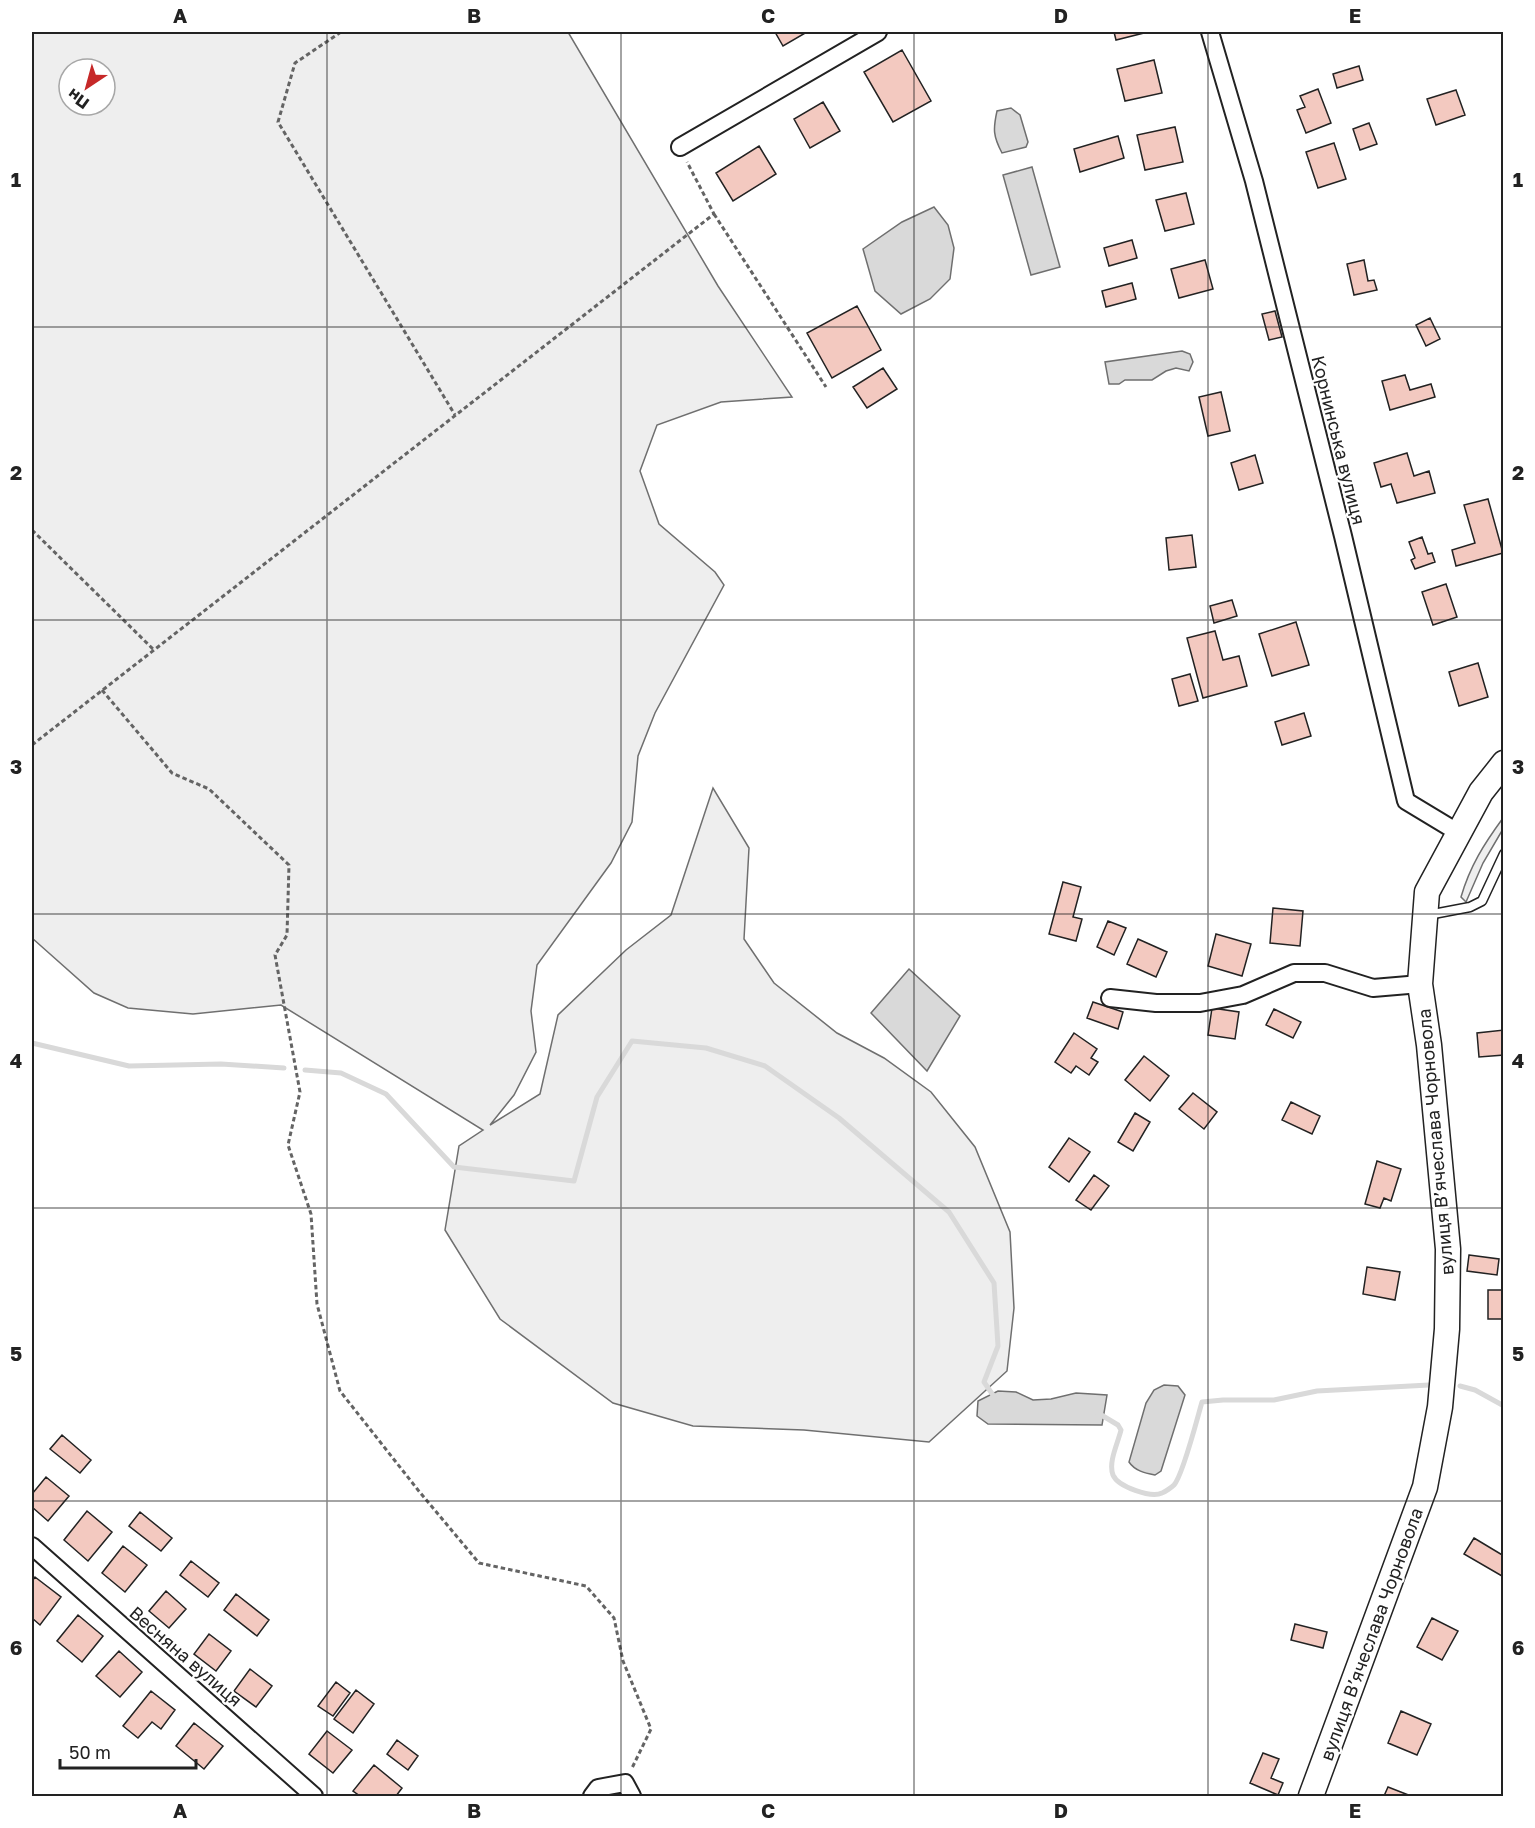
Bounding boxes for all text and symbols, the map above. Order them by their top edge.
text: A [173,3,187,27]
text: B [467,3,481,27]
text: C [761,3,775,27]
text: D [1054,3,1068,27]
text: E [1349,3,1361,27]
north arrow [57,57,117,117]
text: Пн [64,85,93,114]
text: 1 [11,167,21,191]
text: 1 [1513,167,1523,191]
street label: Корнинська вулиця [1307,353,1371,527]
text: 2 [10,460,22,484]
text: 2 [1512,460,1524,484]
text: 3 [10,754,22,778]
text: 3 [1512,754,1524,778]
street label: вулиця Вʼячеслава Чорновола [1412,1008,1458,1276]
text: 4 [10,1048,22,1072]
text: 4 [1512,1048,1524,1072]
text: 5 [10,1341,22,1365]
text: 5 [1512,1341,1524,1365]
street label: вулиця Вʼячеслава Чорновола [1315,1505,1427,1763]
street label: Весняна вулиця [125,1601,247,1711]
text: 6 [10,1635,22,1659]
text: 6 [1512,1635,1524,1659]
scale bar [60,1732,196,1770]
text: 50 m [69,1741,111,1763]
text: A [173,1798,187,1822]
text: B [467,1798,481,1822]
text: C [761,1798,775,1822]
text: D [1054,1798,1068,1822]
text: E [1349,1798,1361,1822]

